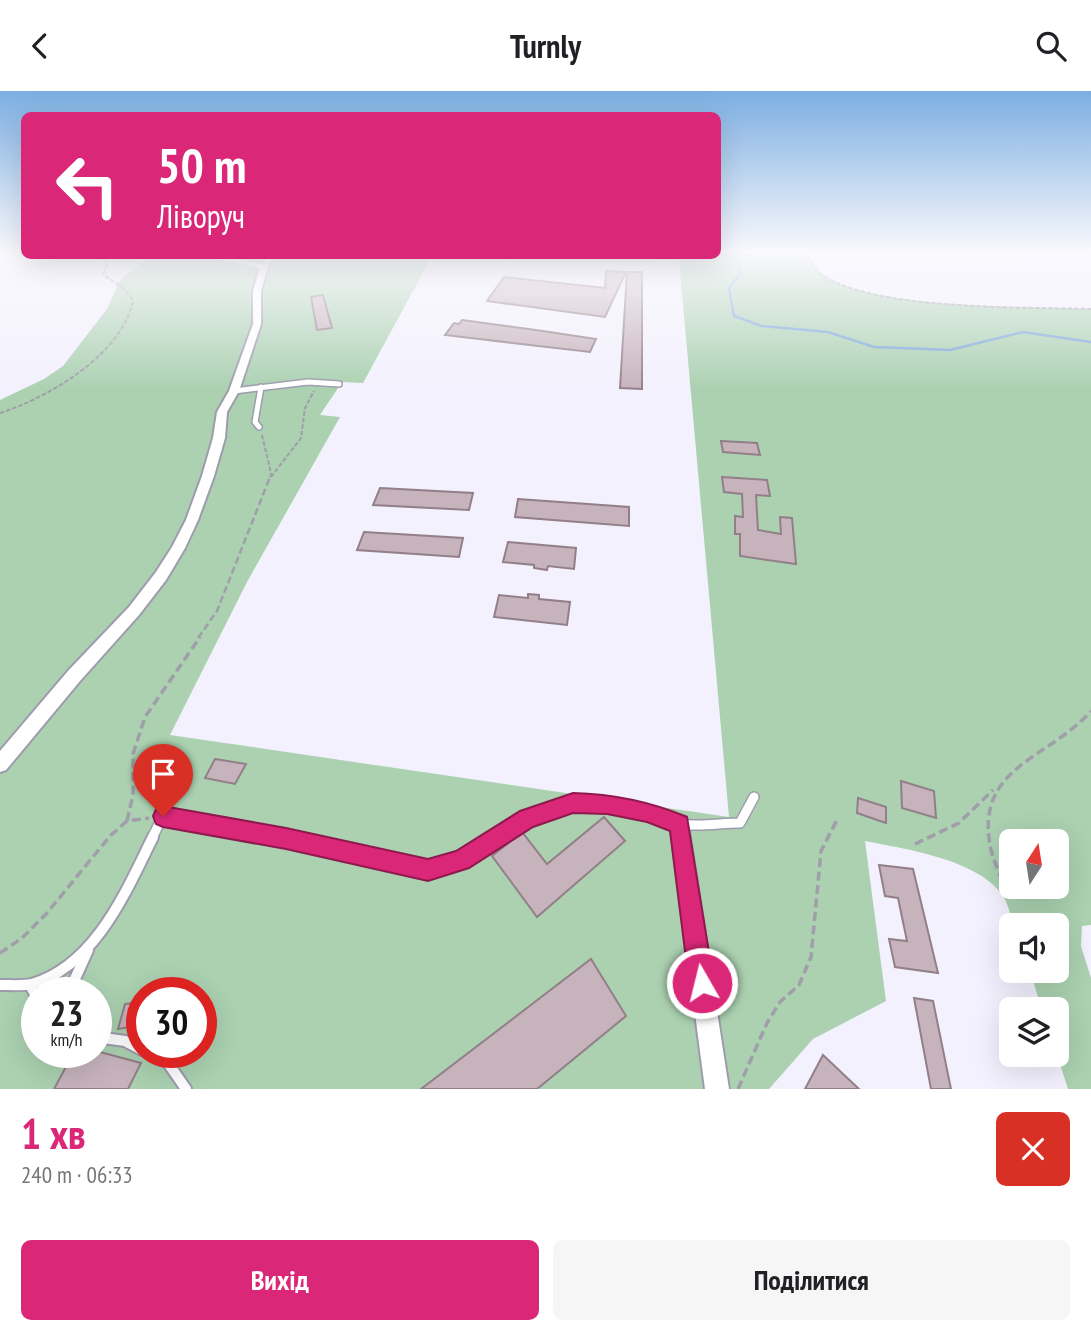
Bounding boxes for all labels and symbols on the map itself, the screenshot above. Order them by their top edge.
pin [133,744,193,816]
north arrow [999,829,1069,899]
position arrow [665,946,739,1020]
speed limit sign: 30 [126,977,217,1068]

